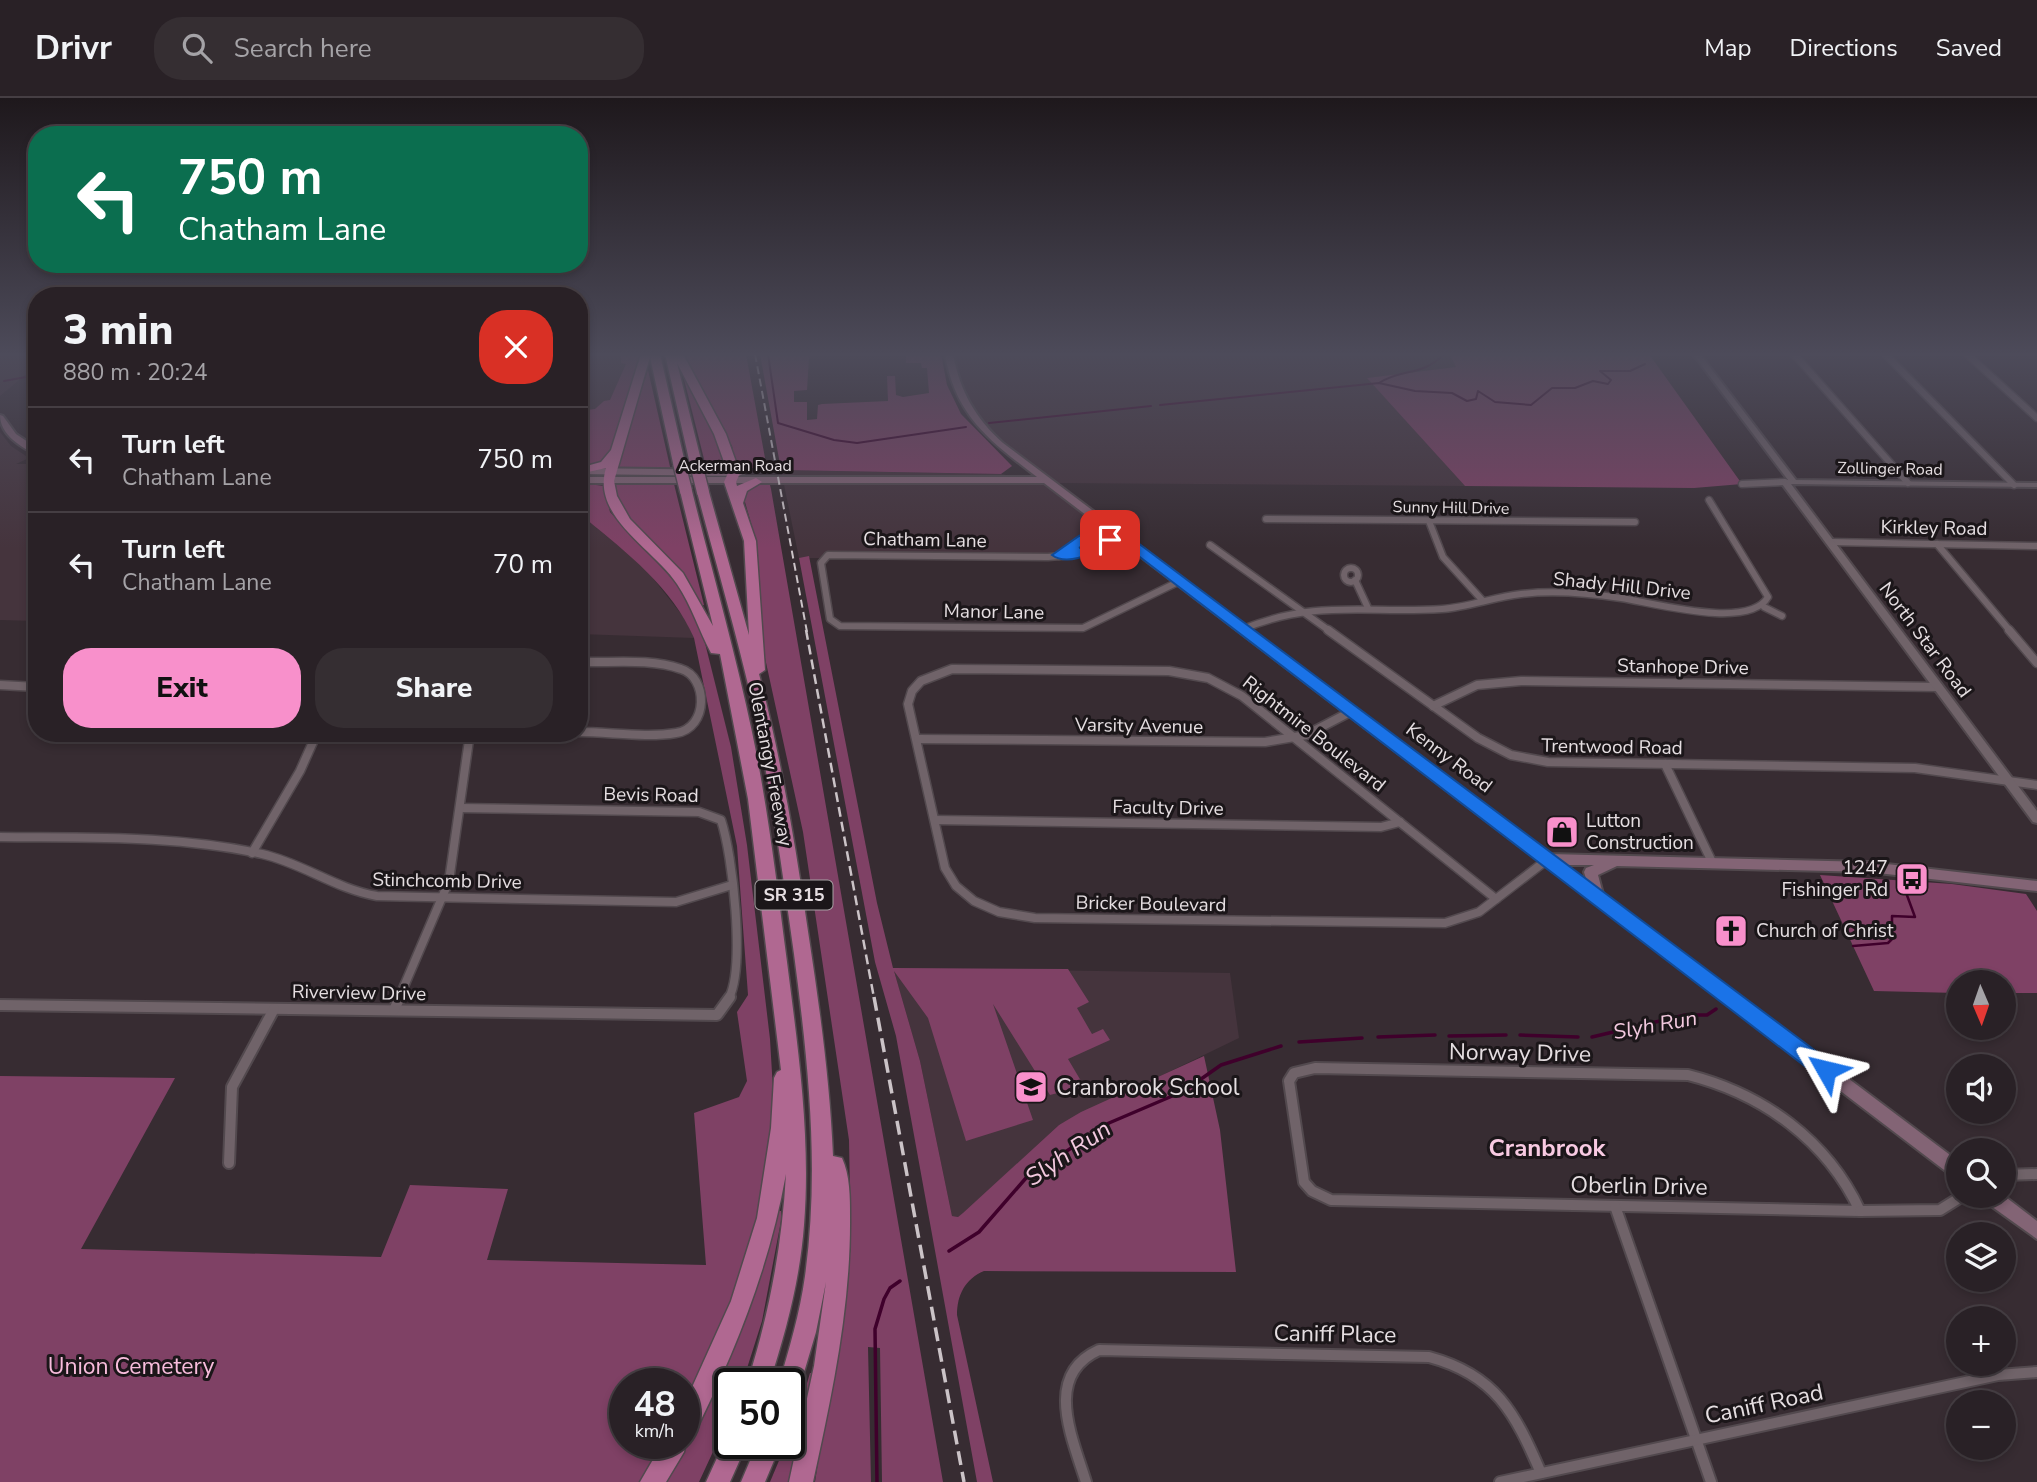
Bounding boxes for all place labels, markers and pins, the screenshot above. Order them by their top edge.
pin [1080,510,1140,570]
place label: Lutton Construction [1586,808,1694,856]
shop icon: Lutton Construction [1543,813,1581,851]
place label: 1247 Fishinger Rd [1782,855,1888,903]
bus stop icon: 1247 Fishinger Rd [1893,860,1931,898]
church icon: Church of Christ [1712,912,1750,950]
place label: Church of Christ [1756,918,1894,944]
school or university icon: Cranbrook School [1012,1068,1050,1106]
place label: Cranbrook School [1056,1072,1240,1103]

